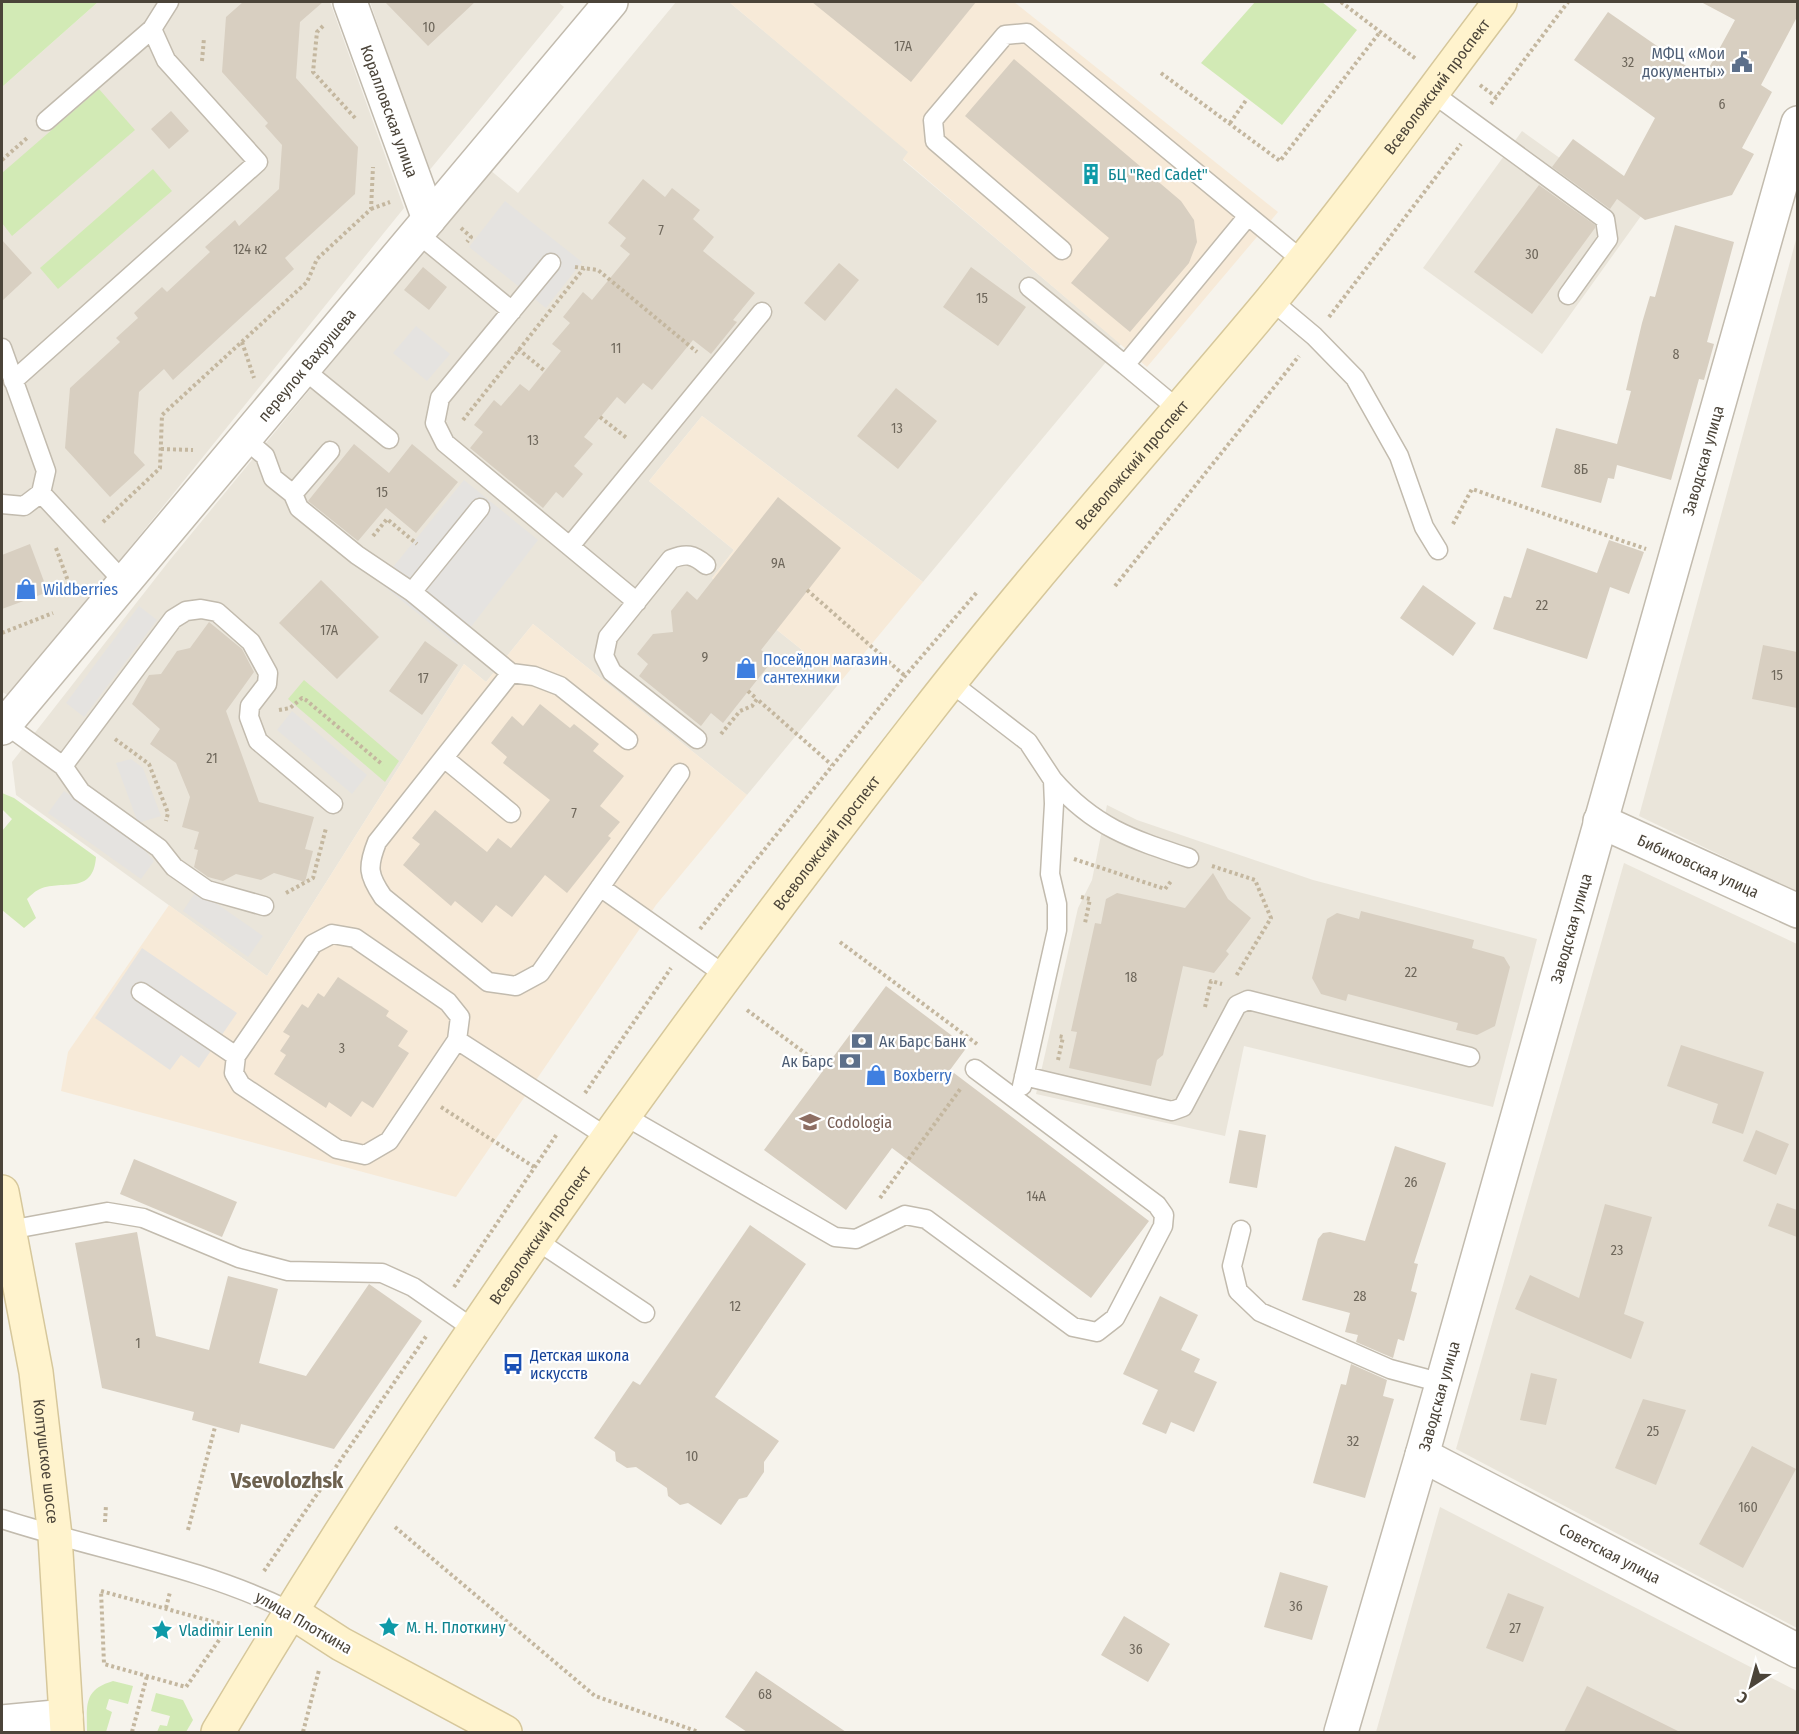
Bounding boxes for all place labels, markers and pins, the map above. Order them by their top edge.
place label: МФЦ «Мои документы» [1642,44,1725,81]
public building icon: МФЦ «Мои документы» [1730,50,1754,74]
building icon: БЦ "Red Cadet" [1079,162,1103,186]
place label: БЦ "Red Cadet" [1108,165,1208,184]
shop icon: Wildberries [14,577,38,601]
place label: Wildberries [43,580,118,599]
place label: Посейдон магазин сантехники [763,650,888,687]
shop icon: Посейдон магазин сантехники [734,656,758,680]
bank icon: Ак Барс Банк [850,1029,874,1053]
place label: Ак Барс Банк [879,1032,967,1051]
bank icon: Ак Барс [838,1049,862,1073]
place label: Ак Барс [782,1052,833,1071]
shop icon: Boxberry [864,1063,888,1087]
place label: Boxberry [893,1066,953,1085]
school or university icon: Codologia [798,1110,822,1134]
place label: Codologia [827,1113,892,1132]
place label: Детская школа искусств [529,1346,629,1383]
bus stop icon: Детская школа искусств [501,1352,525,1376]
place icon: М. Н. Плоткину [377,1615,401,1639]
place icon: Vladimir Lenin [150,1618,174,1642]
place label: М. Н. Плоткину [406,1618,506,1637]
place label: Vladimir Lenin [179,1621,273,1640]

